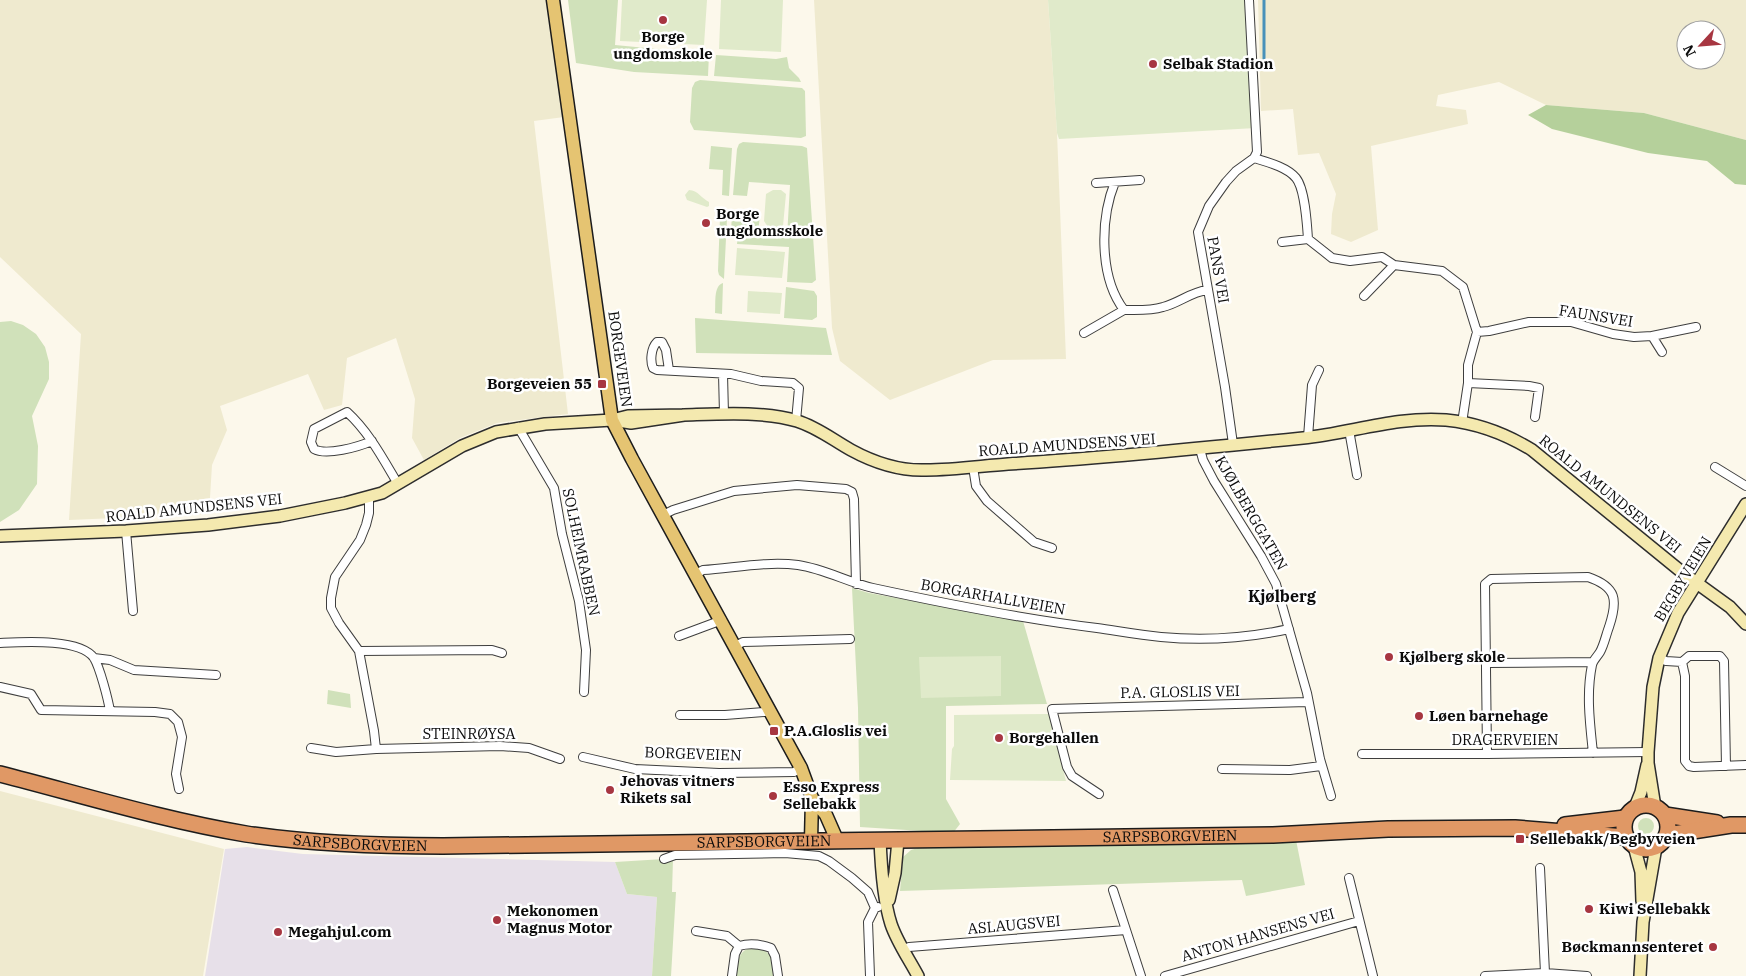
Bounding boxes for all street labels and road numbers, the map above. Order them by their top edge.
street label: PANS VEI [1203,235,1234,305]
street label: FAUNSVEI [1558,300,1634,331]
street label: BORGEVEIEN [604,310,637,408]
street label: ROALD AMUNDSENS VEI [978,429,1156,460]
street label: ROALD AMUNDSENS VEI [1535,430,1685,557]
street label: KJØLBERGGATEN [1211,452,1292,573]
street label: SOLHEIMRABBEN [559,486,604,617]
street label: ROALD AMUNDSENS VEI [105,489,283,526]
street label: BEGBYVEIEN [1650,533,1715,625]
street label: BORGARHALLVEIEN [919,574,1067,619]
street label: P.A. GLOSLIS VEI [1120,681,1240,702]
street label: STEINRØYSA [422,724,516,743]
street label: DRAGERVEIEN [1452,730,1558,749]
street label: BORGEVEIEN [644,742,742,765]
street label: SARPSBORGVEIEN [1103,825,1238,846]
street label: SARPSBORGVEIEN [292,830,428,855]
street label: SARPSBORGVEIEN [697,831,832,852]
street label: ANTON HANSENS VEI [1179,904,1337,965]
street label: ASLAUGSVEI [967,911,1061,938]

